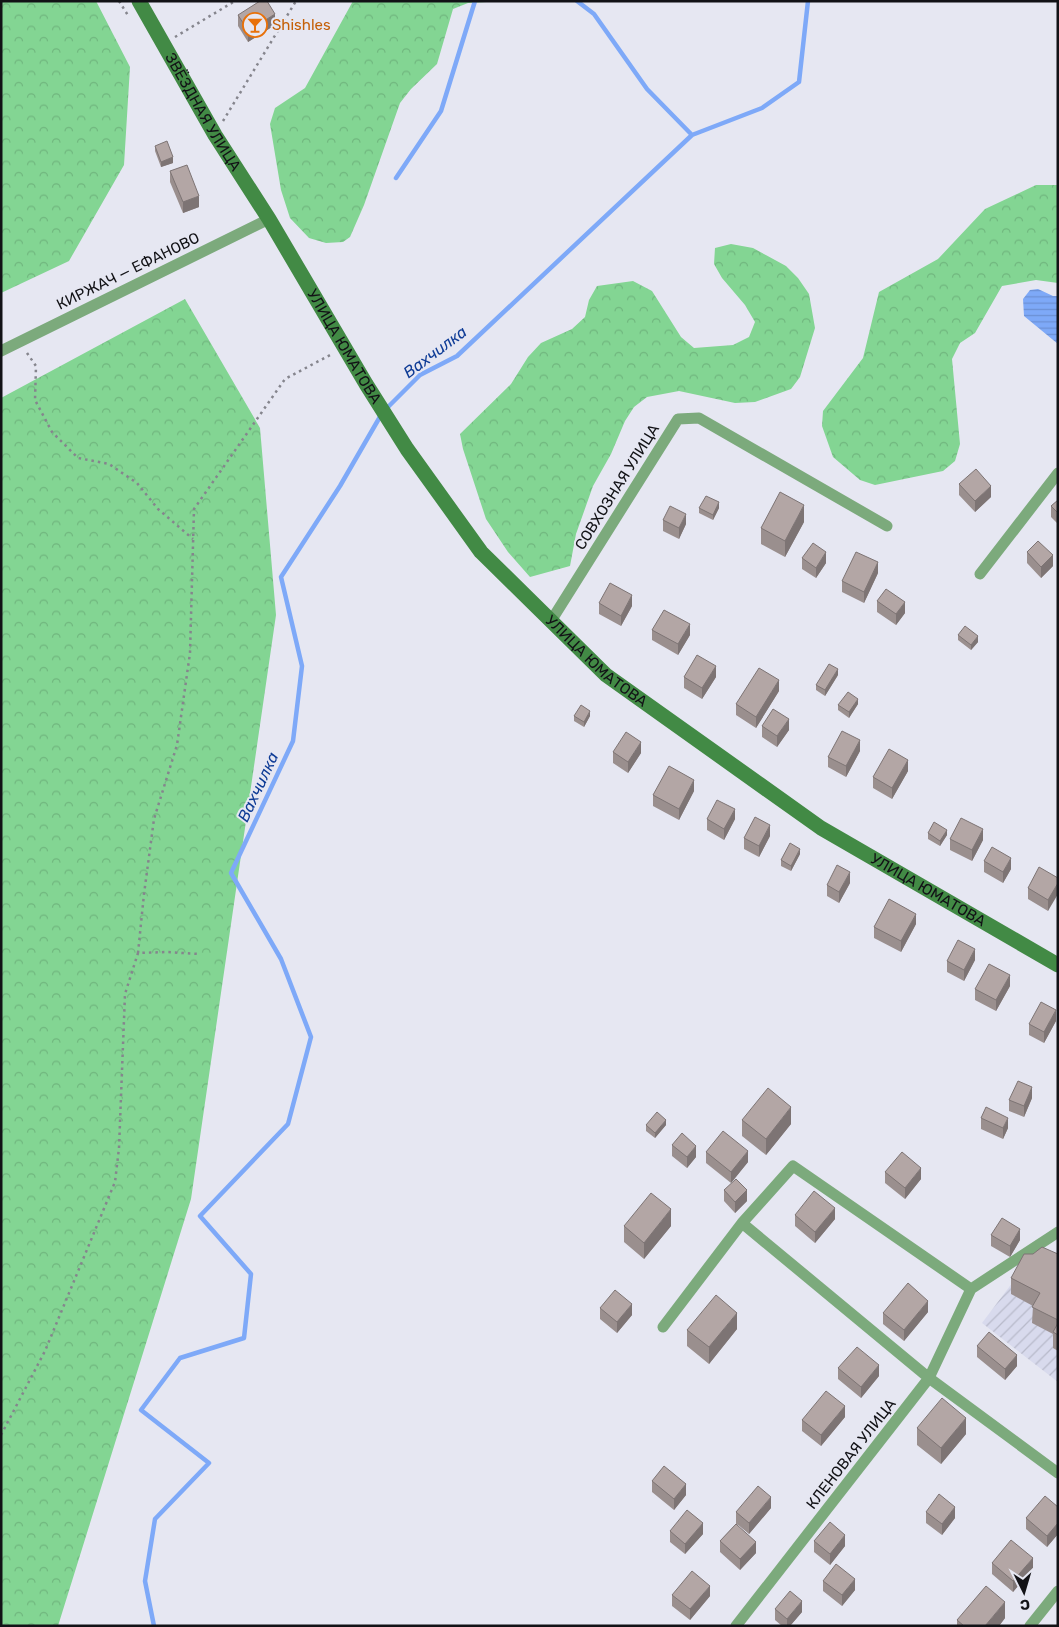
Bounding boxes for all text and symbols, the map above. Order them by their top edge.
bar icon: Shishles [242,12,268,38]
place label: Shishles [272,16,331,34]
street label: ЗВЁЗДНАЯ УЛИЦА [161,50,245,174]
street label: КИРЖАЧ — ЕФАНОВО [54,229,202,313]
street label: УЛИЦА ЮМАТОВА [303,286,385,407]
water label: Вахчилка [400,322,470,382]
street label: СОВХОЗНАЯ УЛИЦА [571,421,663,553]
street label: УЛИЦА ЮМАТОВА [542,612,651,711]
water label: Вахчилка [234,749,282,825]
street label: УЛИЦА ЮМАТОВА [867,850,989,930]
street label: КЛЕНОВАЯ УЛИЦА [802,1395,900,1513]
north arrow [999,1567,1049,1617]
text: С [1019,1596,1031,1613]

